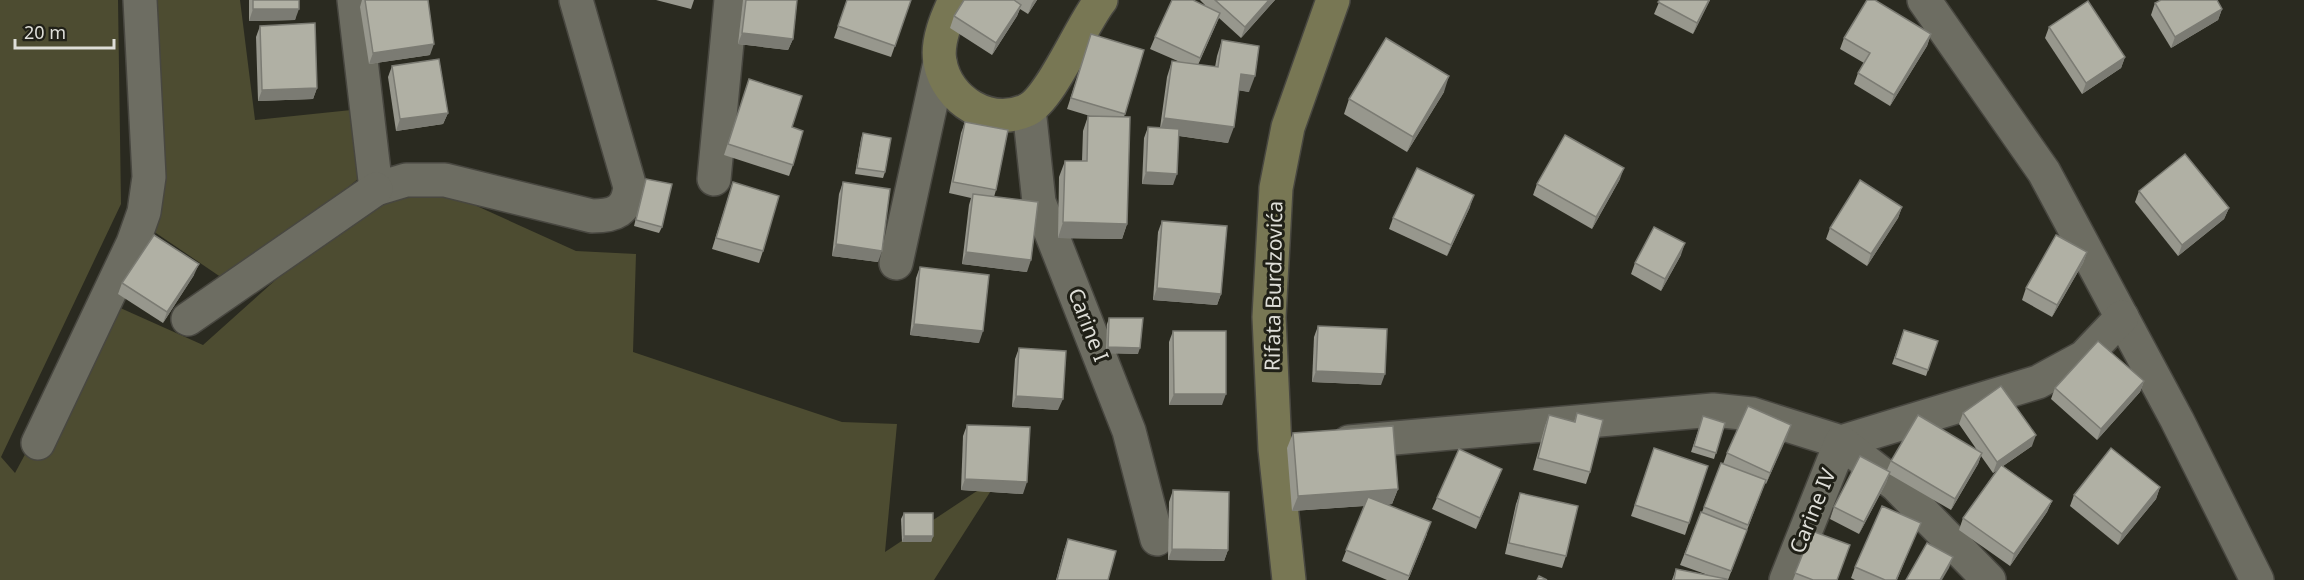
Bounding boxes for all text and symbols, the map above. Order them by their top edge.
scale bar [15,12,114,50]
text: 20 m [24,20,66,44]
street label: Rifata Burdzovića [1258,201,1288,371]
street label: Carine I [1062,284,1116,365]
street label: Carine IV [1782,464,1842,557]

